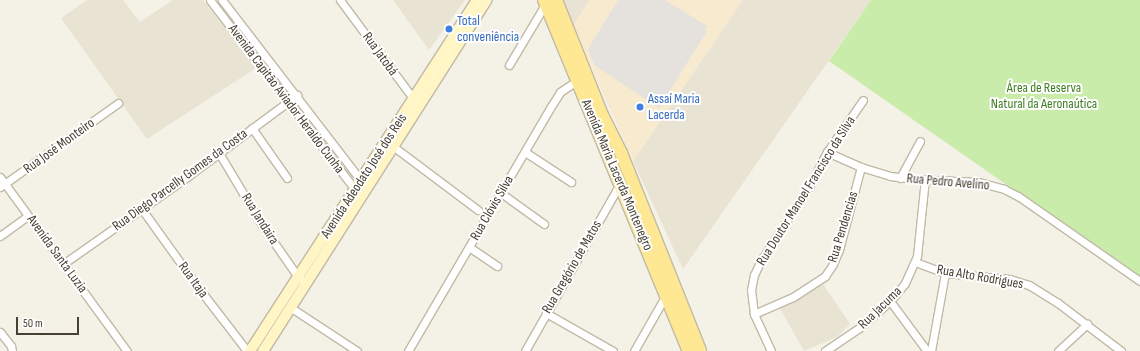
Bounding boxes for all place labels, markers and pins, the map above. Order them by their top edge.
place label: Total conveniência [457,13,519,46]
marker: Total conveniência [444,24,454,34]
place label: Assaí Maria Lacerda [648,91,700,124]
marker: Assaí Maria Lacerda [635,102,645,112]

